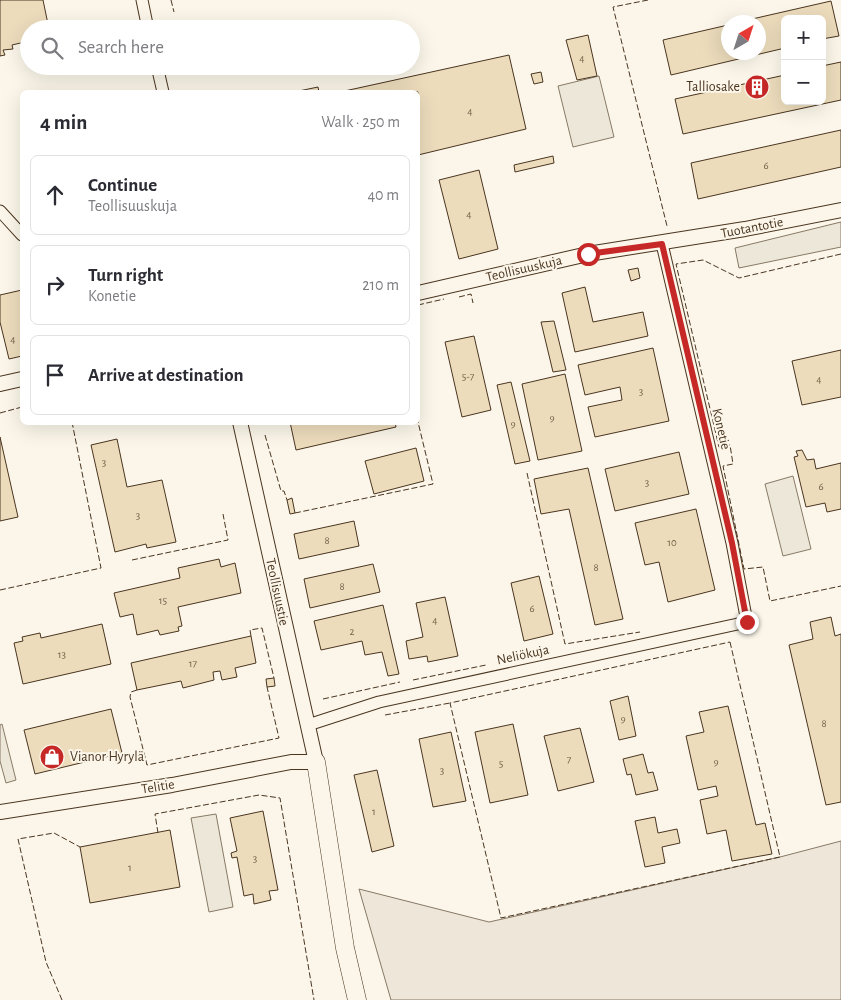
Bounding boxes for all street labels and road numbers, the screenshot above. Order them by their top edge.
street label: Tuotantotie [720,215,784,241]
street label: Teollisuuskuja [484,253,564,285]
street label: Konetie [709,407,733,451]
street label: Teollisuustie [263,557,291,627]
street label: Neliökuja [496,643,551,667]
street label: Telitie [140,777,176,797]

